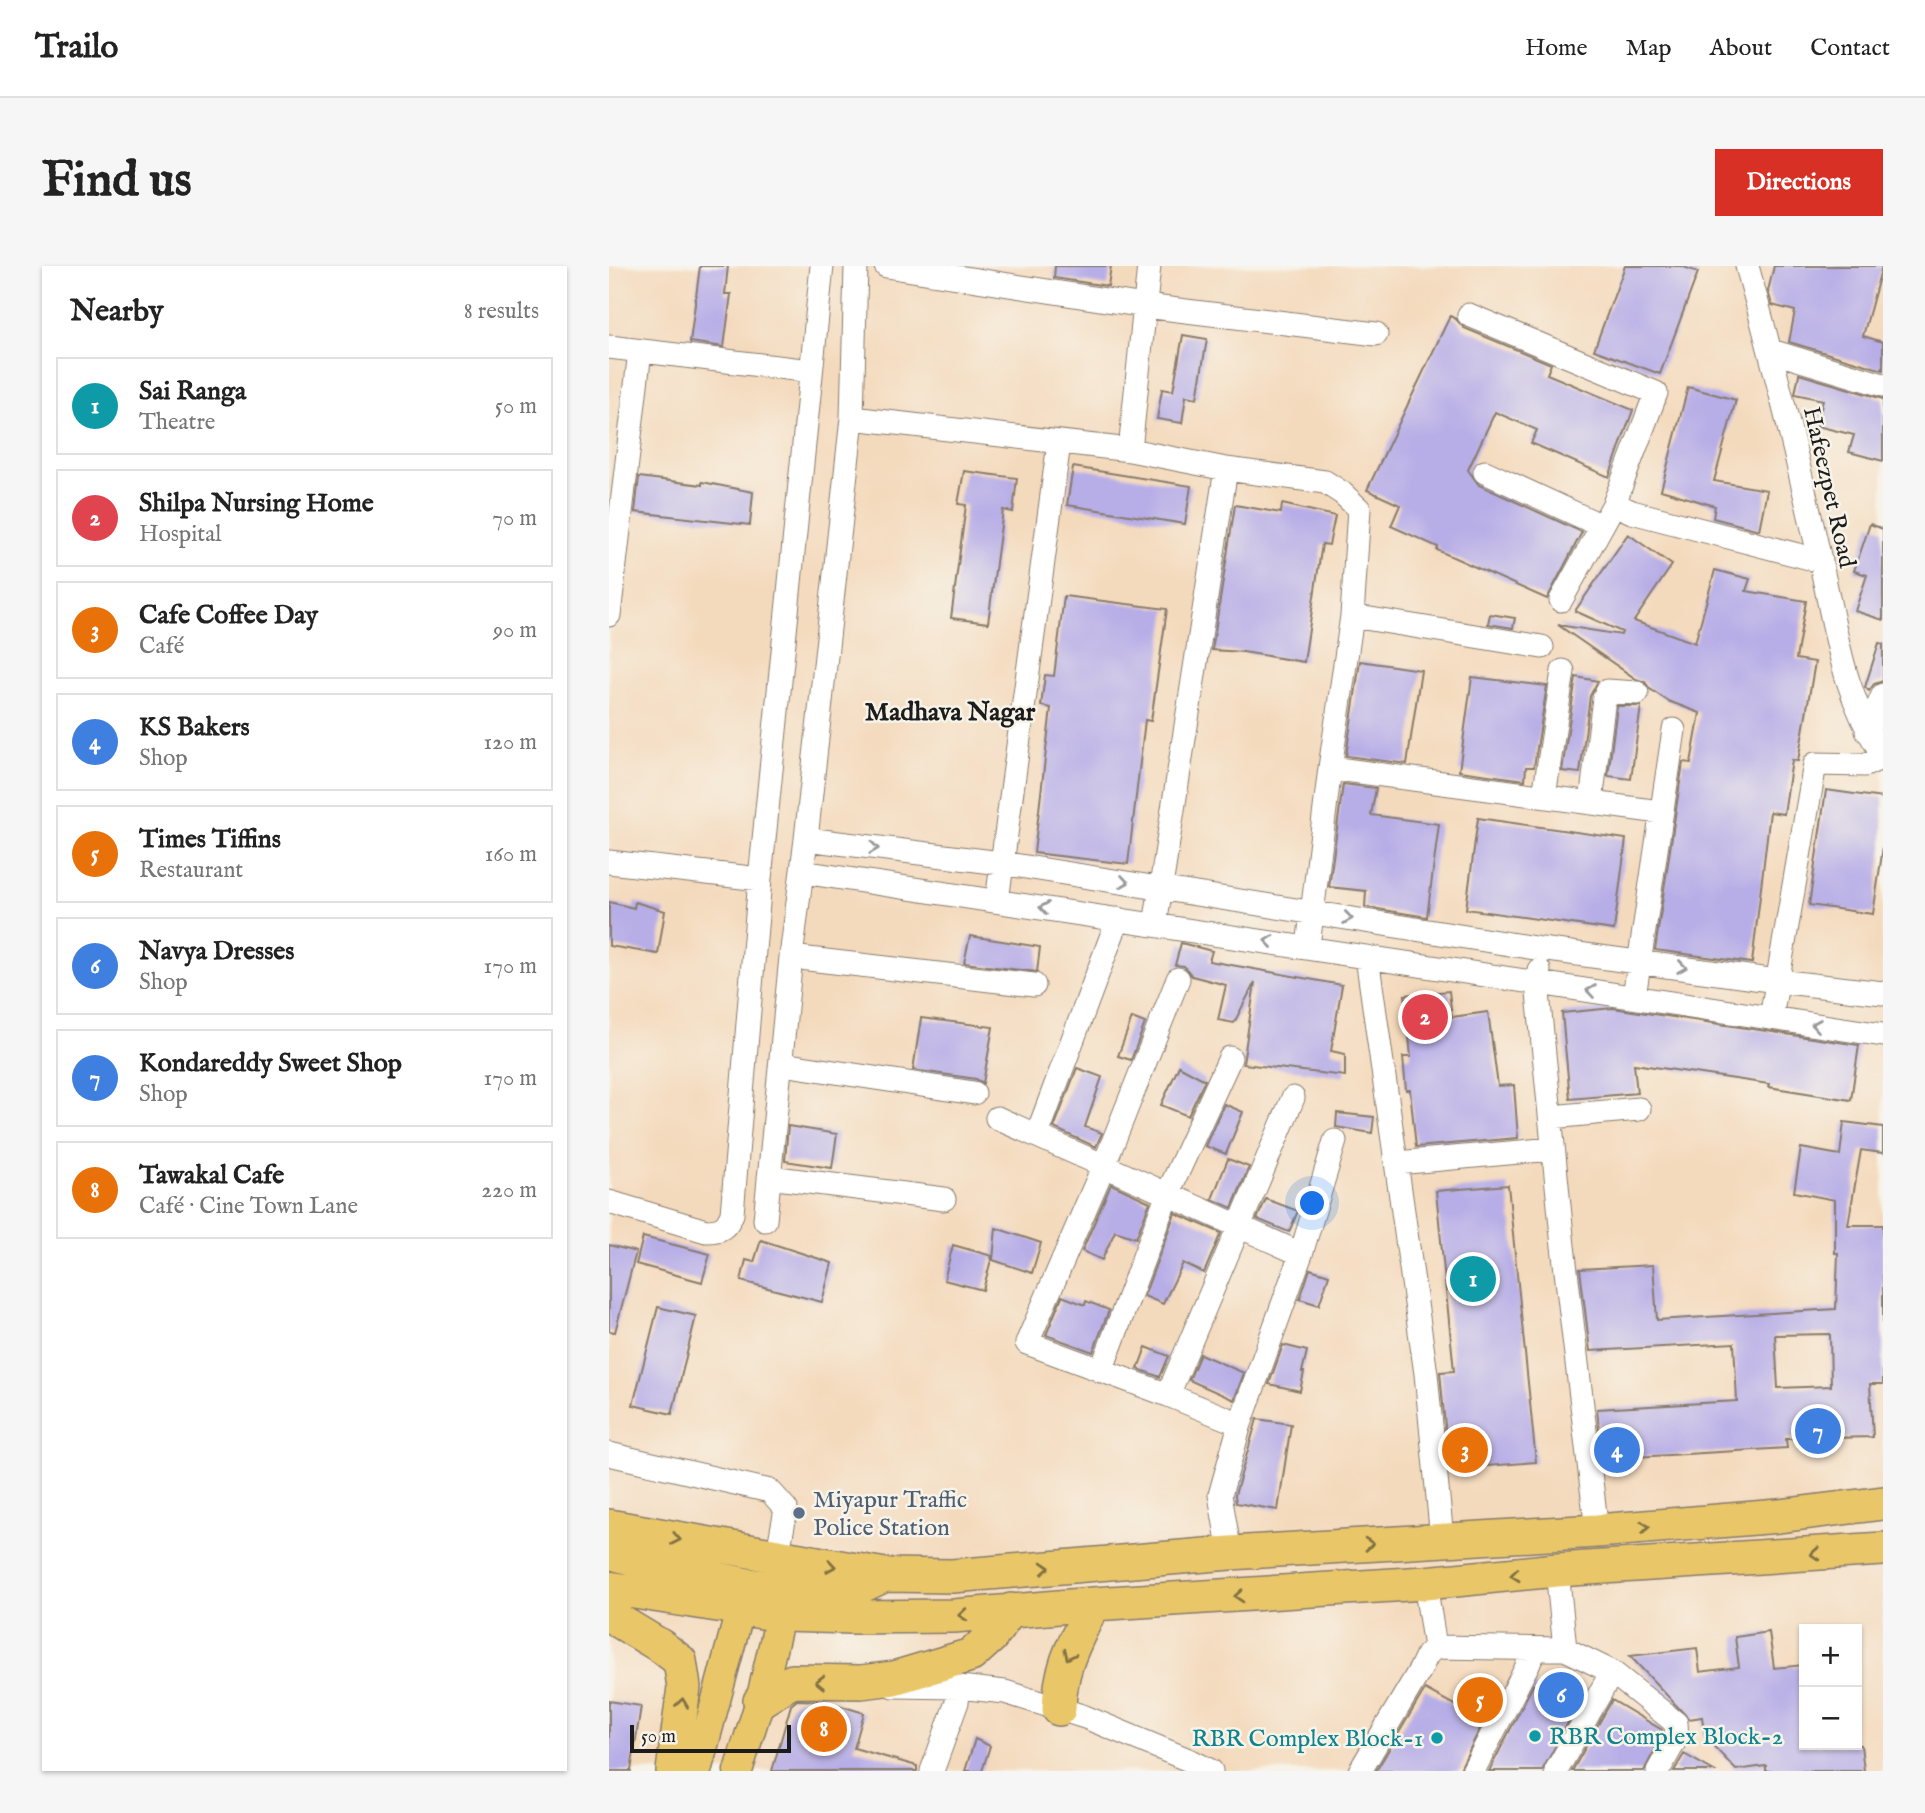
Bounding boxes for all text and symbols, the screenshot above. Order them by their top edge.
text: Trailo [35,27,118,69]
text: Home [1525,33,1588,64]
text: Map [1626,33,1672,64]
text: About [1710,33,1772,64]
text: Contact [1810,33,1890,64]
button: Directions [1715,149,1883,216]
text: Find us [42,151,192,213]
text: Nearby [70,293,163,331]
text: 8 results [464,297,539,326]
text: Sai Ranga [139,375,246,408]
text: 1 [91,392,99,421]
text: 50 m [495,392,537,421]
street label: Hafeezpet Road [1795,404,1862,571]
text: Theatre [139,408,215,437]
text: Shilpa Nursing Home [139,487,374,520]
text: 2 [90,504,100,533]
text: 70 m [492,504,537,533]
text: Hospital [139,520,221,549]
text: Cafe Coffee Day [139,599,318,632]
text: 3 [91,616,99,645]
text: 90 m [493,616,537,645]
text: Café [139,632,184,661]
district label: Madhava Nagar [865,696,1036,729]
text: KS Bakers [139,711,250,744]
text: 4 [89,728,101,757]
text: 120 m [484,728,537,757]
text: Shop [139,744,188,773]
text: Times Tiffins [139,823,281,856]
text: 5 [91,840,99,869]
text: 160 m [485,840,537,869]
one-way arrow [868,840,880,855]
text: Restaurant [139,856,243,885]
one-way arrow [1118,874,1129,889]
one-way arrow [1038,901,1050,916]
one-way arrow [1342,910,1354,925]
one-way arrow [1263,934,1275,949]
text: Navya Dresses [139,935,294,968]
text: 6 [90,952,100,981]
text: 170 m [484,952,537,981]
one-way arrow [1676,959,1688,974]
text: Shop [139,968,188,997]
one-way arrow [1585,984,1596,999]
pin: 2 [1402,991,1448,1043]
one-way arrow [1810,1017,1821,1032]
text: Kondareddy Sweet Shop [139,1047,402,1080]
text: 7 [90,1064,100,1093]
text: 170 m [484,1064,537,1093]
text: Shop [139,1080,188,1109]
text: Tawakal Cafe [139,1159,284,1192]
text: 8 [90,1176,100,1205]
text: 220 m [481,1176,537,1205]
your location [1295,1186,1329,1220]
text: Café · Cine Town Lane [139,1192,358,1221]
pin: 1 [1450,1253,1496,1305]
pin: 7 [1795,1405,1841,1457]
pin: 3 [1442,1424,1488,1476]
pin: 4 [1594,1424,1640,1476]
place label: Miyapur Traffic Police Station [813,1485,967,1544]
marker: Miyapur Traffic Police Station [791,1505,807,1521]
one-way arrow [1640,1520,1651,1535]
one-way arrow [670,1531,682,1546]
one-way arrow [1364,1537,1375,1552]
one-way arrow [1809,1546,1820,1561]
one-way arrow [825,1558,837,1573]
one-way arrow [1040,1561,1051,1576]
one-way arrow [1509,1567,1520,1582]
one-way arrow [1233,1588,1244,1603]
one-way arrow [957,1607,968,1622]
map controls [1799,1624,1862,1750]
button: + [1799,1624,1862,1687]
one-way arrow [1063,1648,1077,1660]
pin: 6 [1538,1669,1584,1721]
one-way arrow [814,1674,825,1690]
pin: 5 [1457,1674,1503,1726]
button: − [1799,1687,1862,1750]
one-way arrow [674,1698,689,1709]
pin: 8 [801,1703,847,1755]
scale bar [630,1722,791,1754]
place label: RBR Complex Block-2 [1549,1722,1783,1753]
place label: RBR Complex Block-1 [1191,1724,1423,1755]
text: 50 m [641,1725,676,1749]
marker: RBR Complex Block-2 [1527,1728,1543,1744]
marker: RBR Complex Block-1 [1429,1730,1445,1746]

